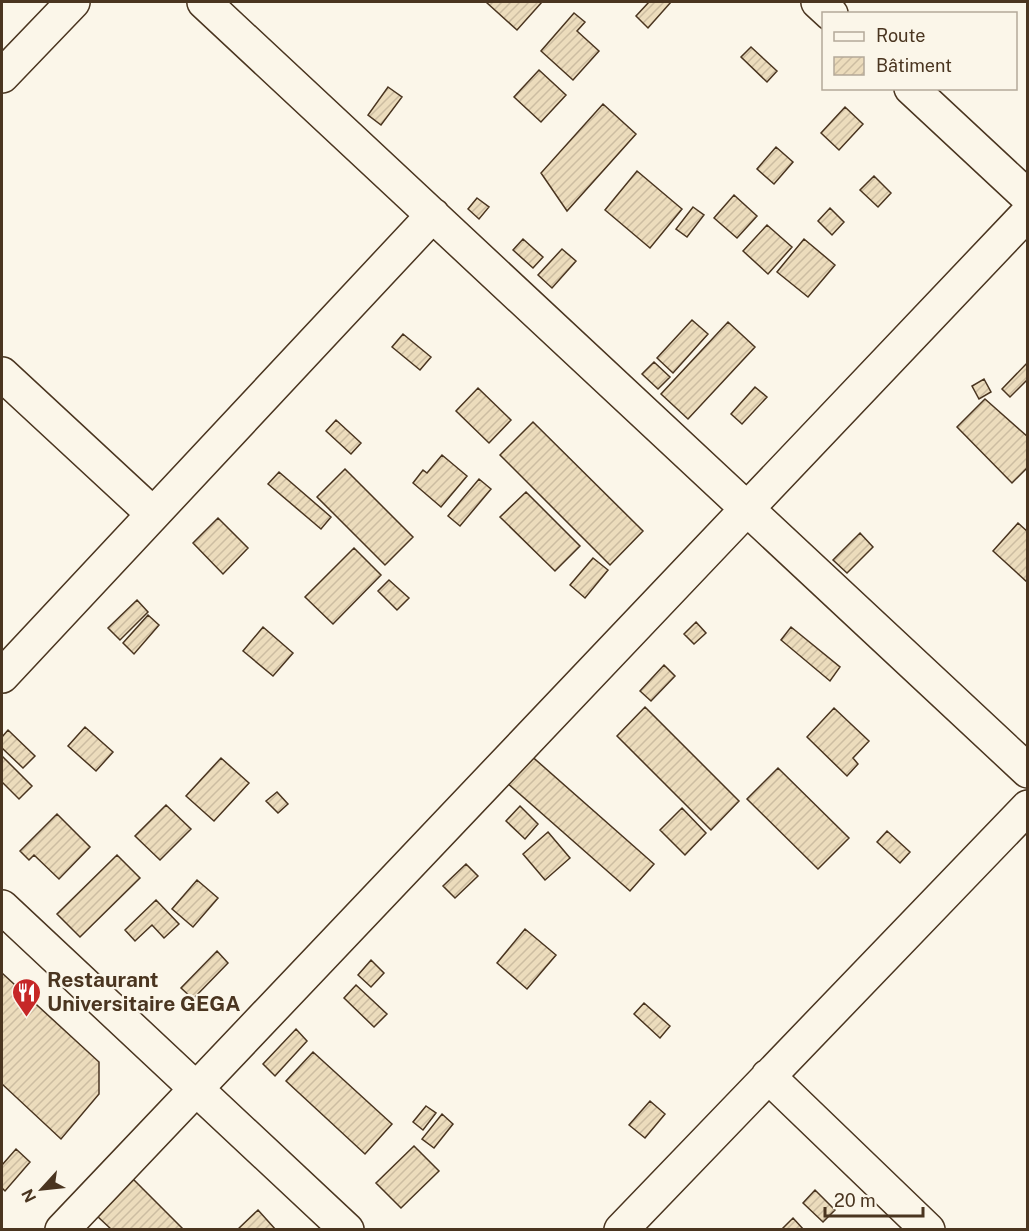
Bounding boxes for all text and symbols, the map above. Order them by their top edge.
legend [822,12,1017,90]
text: Route [876,25,925,46]
text: Bâtiment [876,55,952,76]
place label: Restaurant Universitaire GEGA [47,967,241,1016]
restaurant icon: Restaurant Universitaire GEGA [10,976,42,1018]
north arrow [12,1159,72,1219]
scale bar [825,1180,922,1218]
text: N [18,1186,40,1205]
text: 20 m [834,1190,876,1211]

